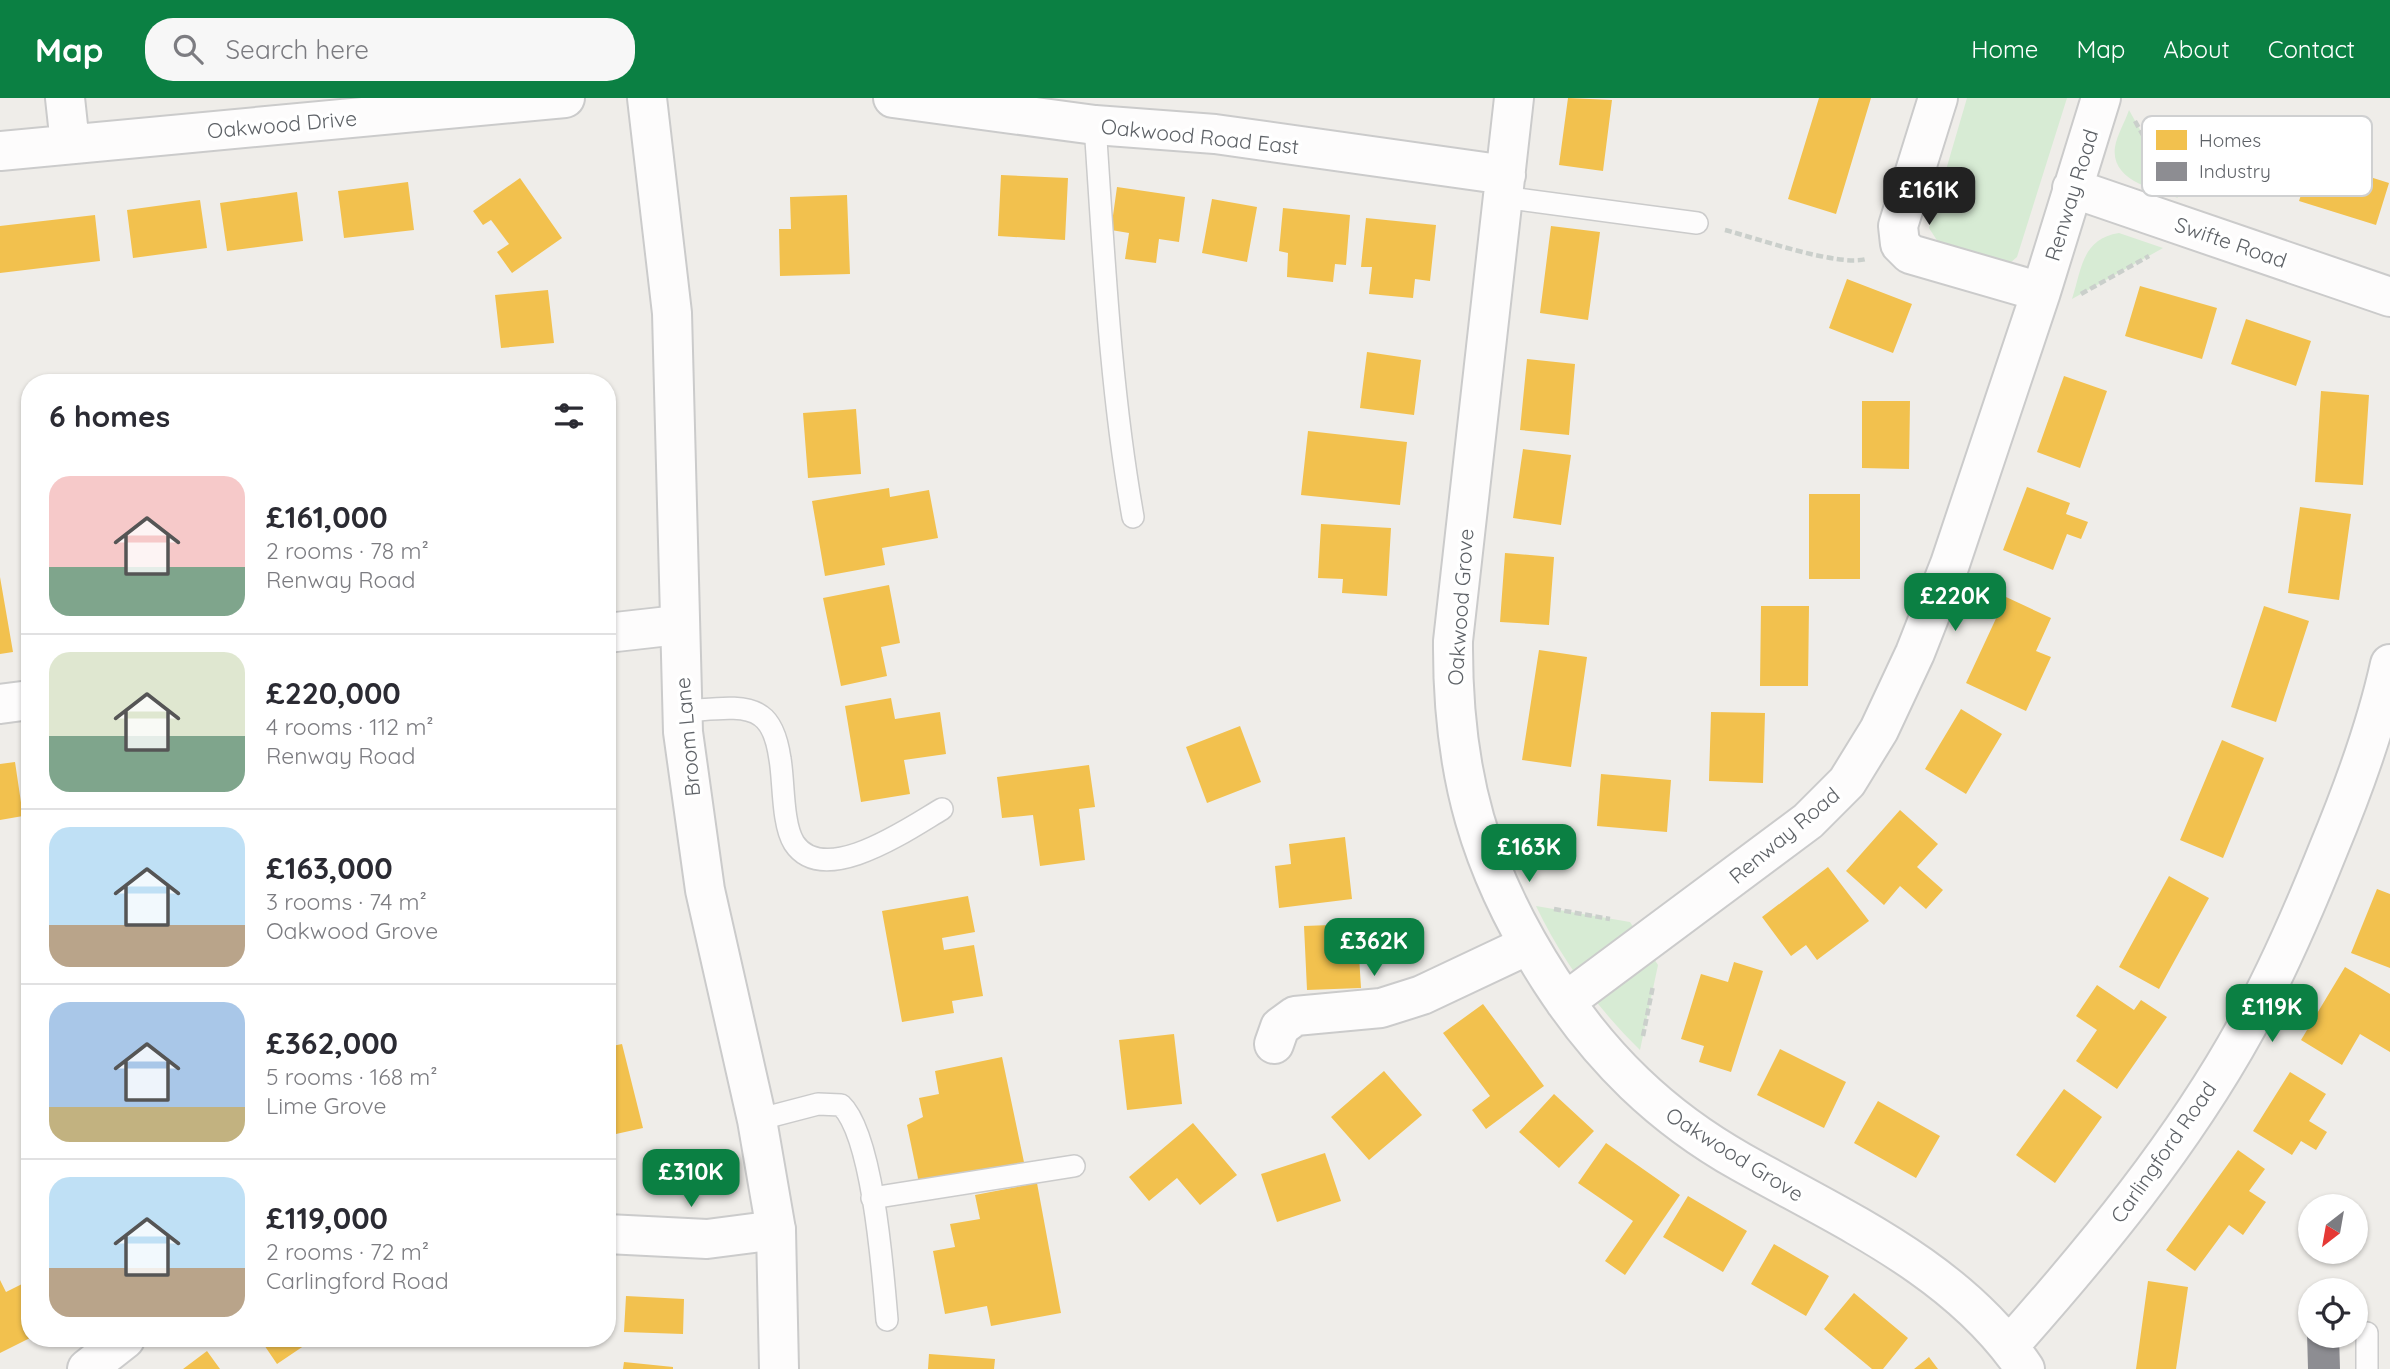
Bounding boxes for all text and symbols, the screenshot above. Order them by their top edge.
search box [145,18,635,81]
text: Map [35,29,103,70]
icon: search [169,30,207,68]
text: Search here [225,33,369,66]
text: Home [1971,34,2038,64]
text: Map [2076,34,2125,64]
text: About [2163,34,2230,64]
text: Contact [2268,34,2355,64]
street label: Oakwood Drive [206,105,358,143]
street label: Oakwood Road East [1100,113,1300,159]
legend [2142,116,2372,196]
street label: Renway Road [2039,126,2103,264]
text: Homes [2199,128,2261,152]
text: Industry [2199,159,2271,183]
pin: £161K [1880,167,1978,227]
text: £161K [1899,175,1959,204]
street label: Swifte Road [2172,211,2290,273]
text: 6 homes [49,397,170,435]
icon: filters [550,397,588,435]
text: £161,000 [266,498,388,536]
icon: home [105,504,189,588]
street label: Oakwood Grove [1442,528,1478,686]
text: 2 rooms · 78 m² [266,536,429,565]
text: Renway Road [266,565,415,594]
pin: £220K [1906,574,2004,633]
text: £220K [1920,581,1990,610]
text: £220,000 [266,674,401,712]
street label: Broom Lane [669,676,705,798]
icon: home [105,680,189,764]
text: 4 rooms · 112 m² [266,712,434,741]
text: Renway Road [266,741,415,770]
street label: Renway Road [1723,781,1845,889]
pin: £163K [1480,824,1578,884]
text: £163K [1497,832,1561,861]
text: £163,000 [266,849,393,887]
icon: home [105,855,189,939]
text: 3 rooms · 74 m² [266,887,427,916]
text: Oakwood Grove [266,916,438,945]
pin: £362K [1325,918,1423,978]
text: £362K [1340,926,1408,955]
pin: £119K [2223,984,2321,1044]
text: £119K [2242,992,2302,1021]
text: £362,000 [266,1024,398,1062]
icon: home [105,1030,189,1114]
text: 5 rooms · 168 m² [266,1062,438,1091]
street label: Carlingford Road [2105,1076,2221,1228]
text: Lime Grove [266,1091,387,1120]
street label: Oakwood Grove [1661,1101,1809,1207]
pin: £310K [642,1150,740,1209]
text: £310K [659,1157,723,1186]
north arrow [2298,1194,2368,1264]
map controls [2298,1194,2368,1348]
text: £119,000 [266,1199,388,1237]
icon: home [105,1205,189,1289]
text: 2 rooms · 72 m² [266,1237,429,1266]
text: Carlingford Road [266,1266,449,1295]
button: locate [2298,1278,2368,1348]

